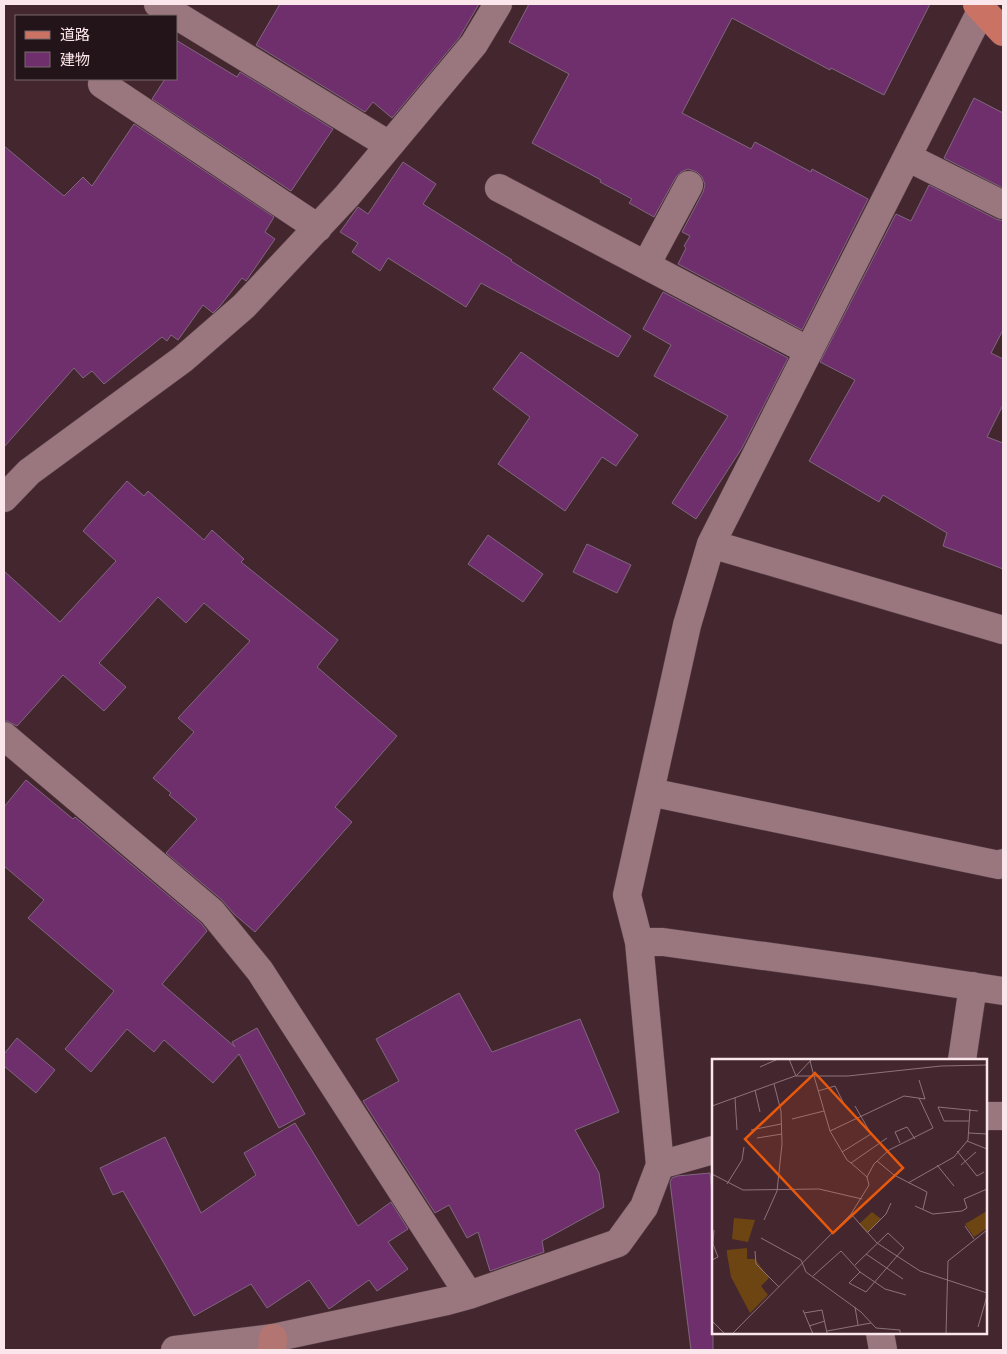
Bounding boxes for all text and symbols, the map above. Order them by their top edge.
legend [15,15,178,80]
text: 道路 [60,25,90,44]
text: 建物 [60,50,90,69]
inset map [712,1059,987,1334]

